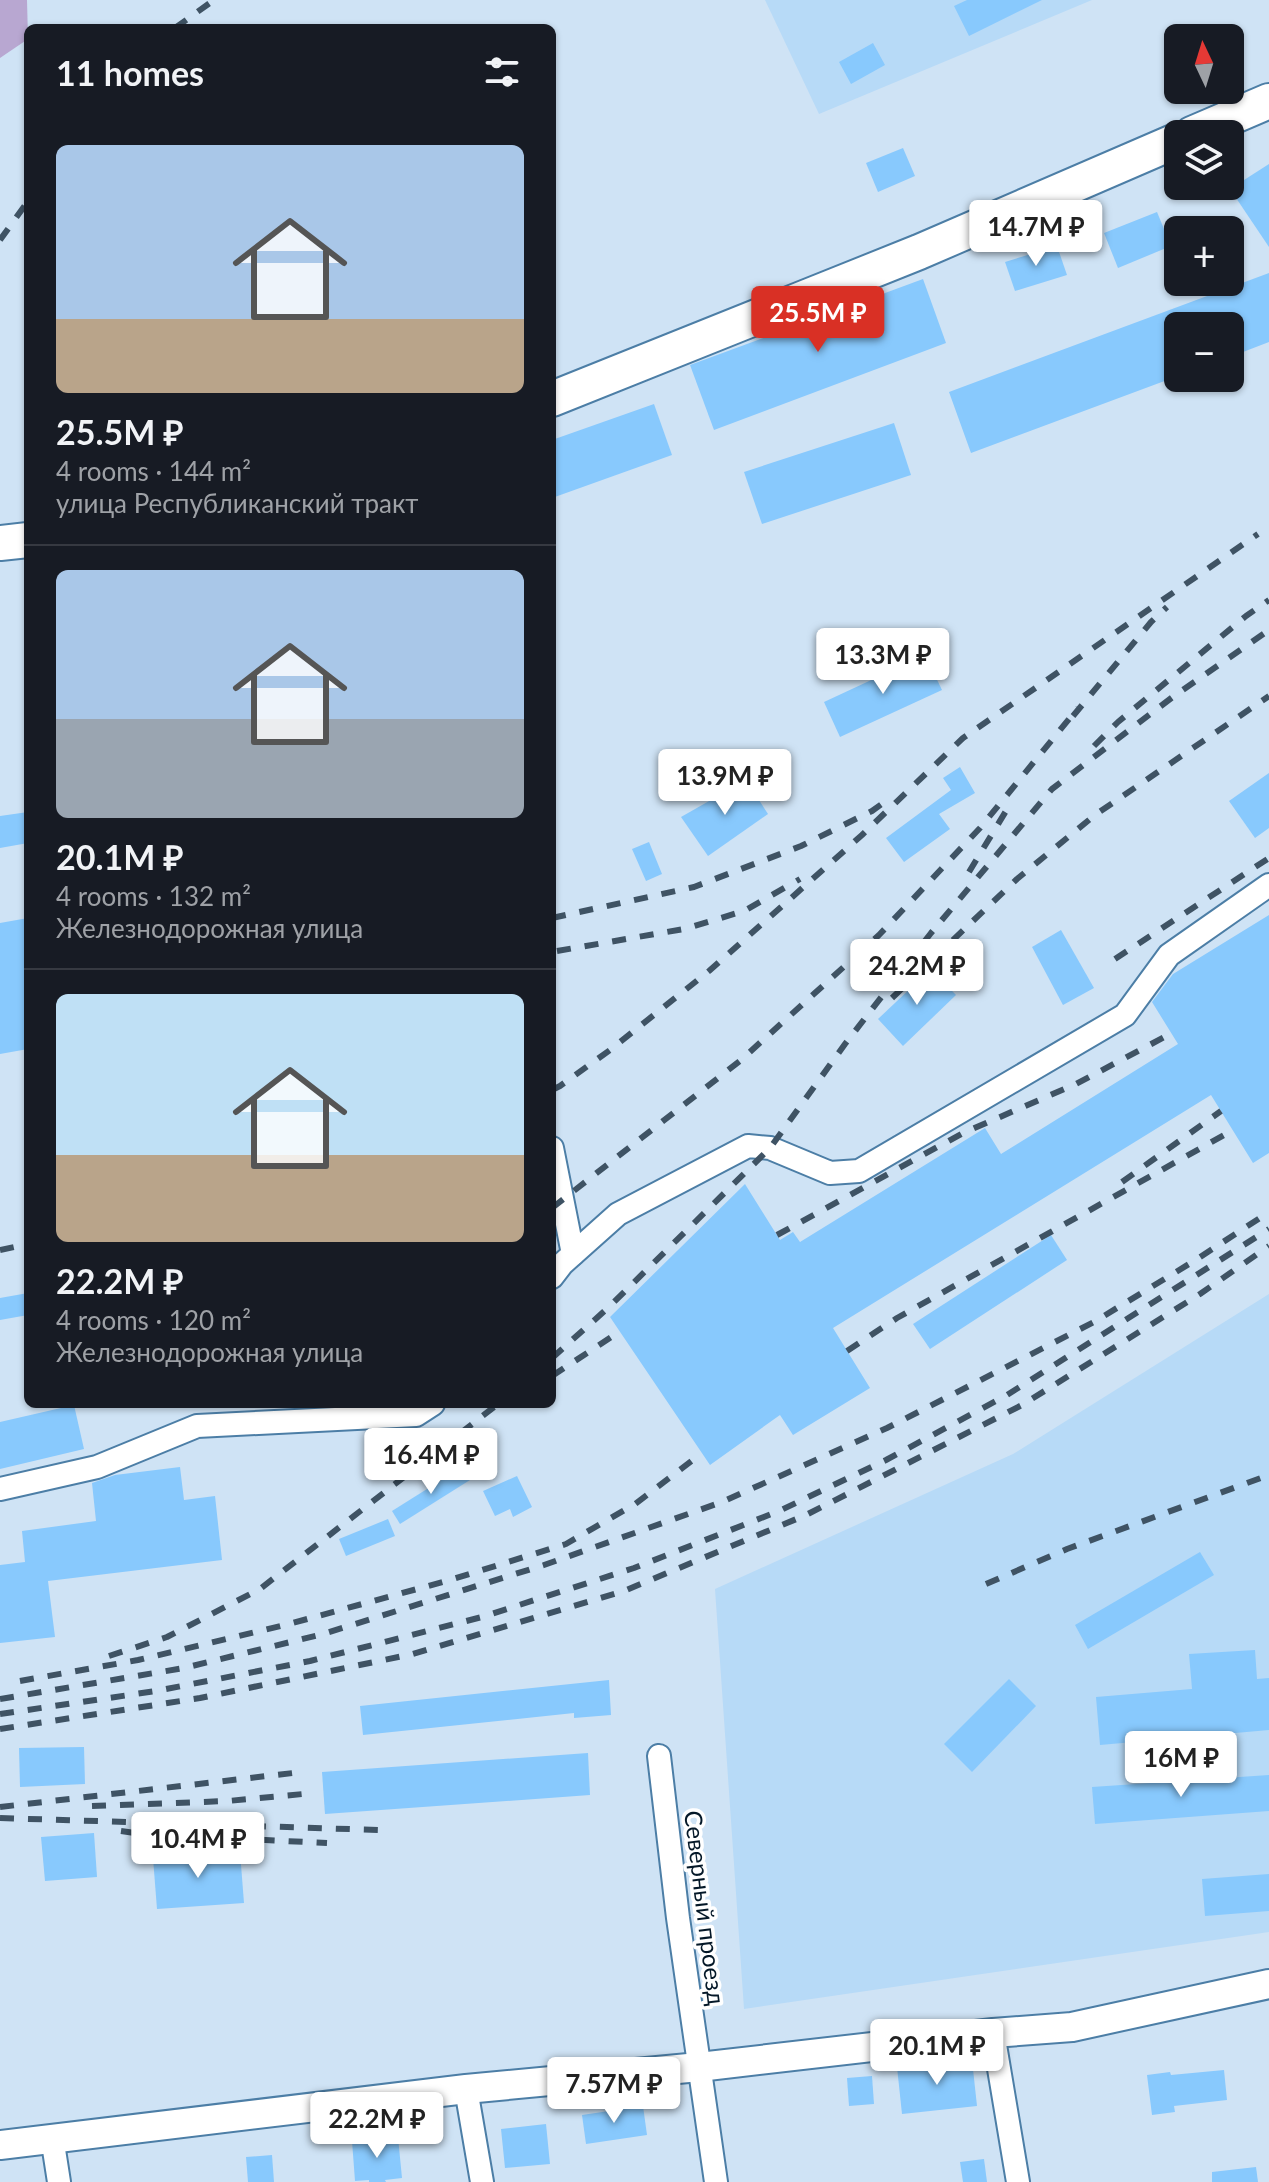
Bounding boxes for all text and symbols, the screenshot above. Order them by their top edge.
north arrow [1164,24,1244,104]
map controls [1164,24,1244,392]
icon: filters [480,50,524,94]
text: 11 homes [56,52,204,93]
button: layers [1164,120,1244,200]
icon: home [218,197,362,341]
pin: 14.7M ₽ [962,200,1110,268]
text: 14.7M ₽ [987,210,1085,242]
button: + [1164,216,1244,296]
pin: 25.5M ₽ [744,286,892,354]
text: 25.5M ₽ [769,296,867,328]
button: − [1164,312,1244,392]
text: 25.5M ₽ [56,411,183,452]
text: 4 rooms · 144 m² [56,455,251,487]
text: улица Республиканский тракт [56,487,418,519]
icon: home [218,622,362,766]
pin: 13.3M ₽ [809,628,957,696]
text: 13.3M ₽ [834,638,932,670]
pin: 13.9M ₽ [651,749,799,817]
text: 13.9M ₽ [676,759,774,791]
text: 20.1M ₽ [56,836,183,877]
text: 4 rooms · 132 m² [56,880,251,912]
text: Железнодорожная улица [56,912,363,944]
pin: 24.2M ₽ [843,939,991,1007]
text: 24.2M ₽ [868,949,966,981]
icon: home [218,1046,362,1190]
text: 22.2M ₽ [56,1260,183,1301]
text: 4 rooms · 120 m² [56,1304,251,1336]
text: Железнодорожная улица [56,1336,363,1368]
pin: 16.4M ₽ [357,1428,505,1496]
text: 16.4M ₽ [382,1438,480,1470]
pin: 16M ₽ [1125,1731,1237,1799]
text: 16M ₽ [1143,1741,1219,1773]
street label: Северный проезд [679,1809,732,2007]
pin: 10.4M ₽ [124,1812,272,1880]
text: 10.4M ₽ [149,1822,247,1854]
pin: 20.1M ₽ [863,2019,1011,2087]
text: 20.1M ₽ [888,2029,986,2061]
pin: 7.57M ₽ [540,2057,688,2125]
text: 7.57M ₽ [565,2067,663,2099]
pin: 22.2M ₽ [303,2092,451,2160]
text: 22.2M ₽ [328,2102,426,2134]

